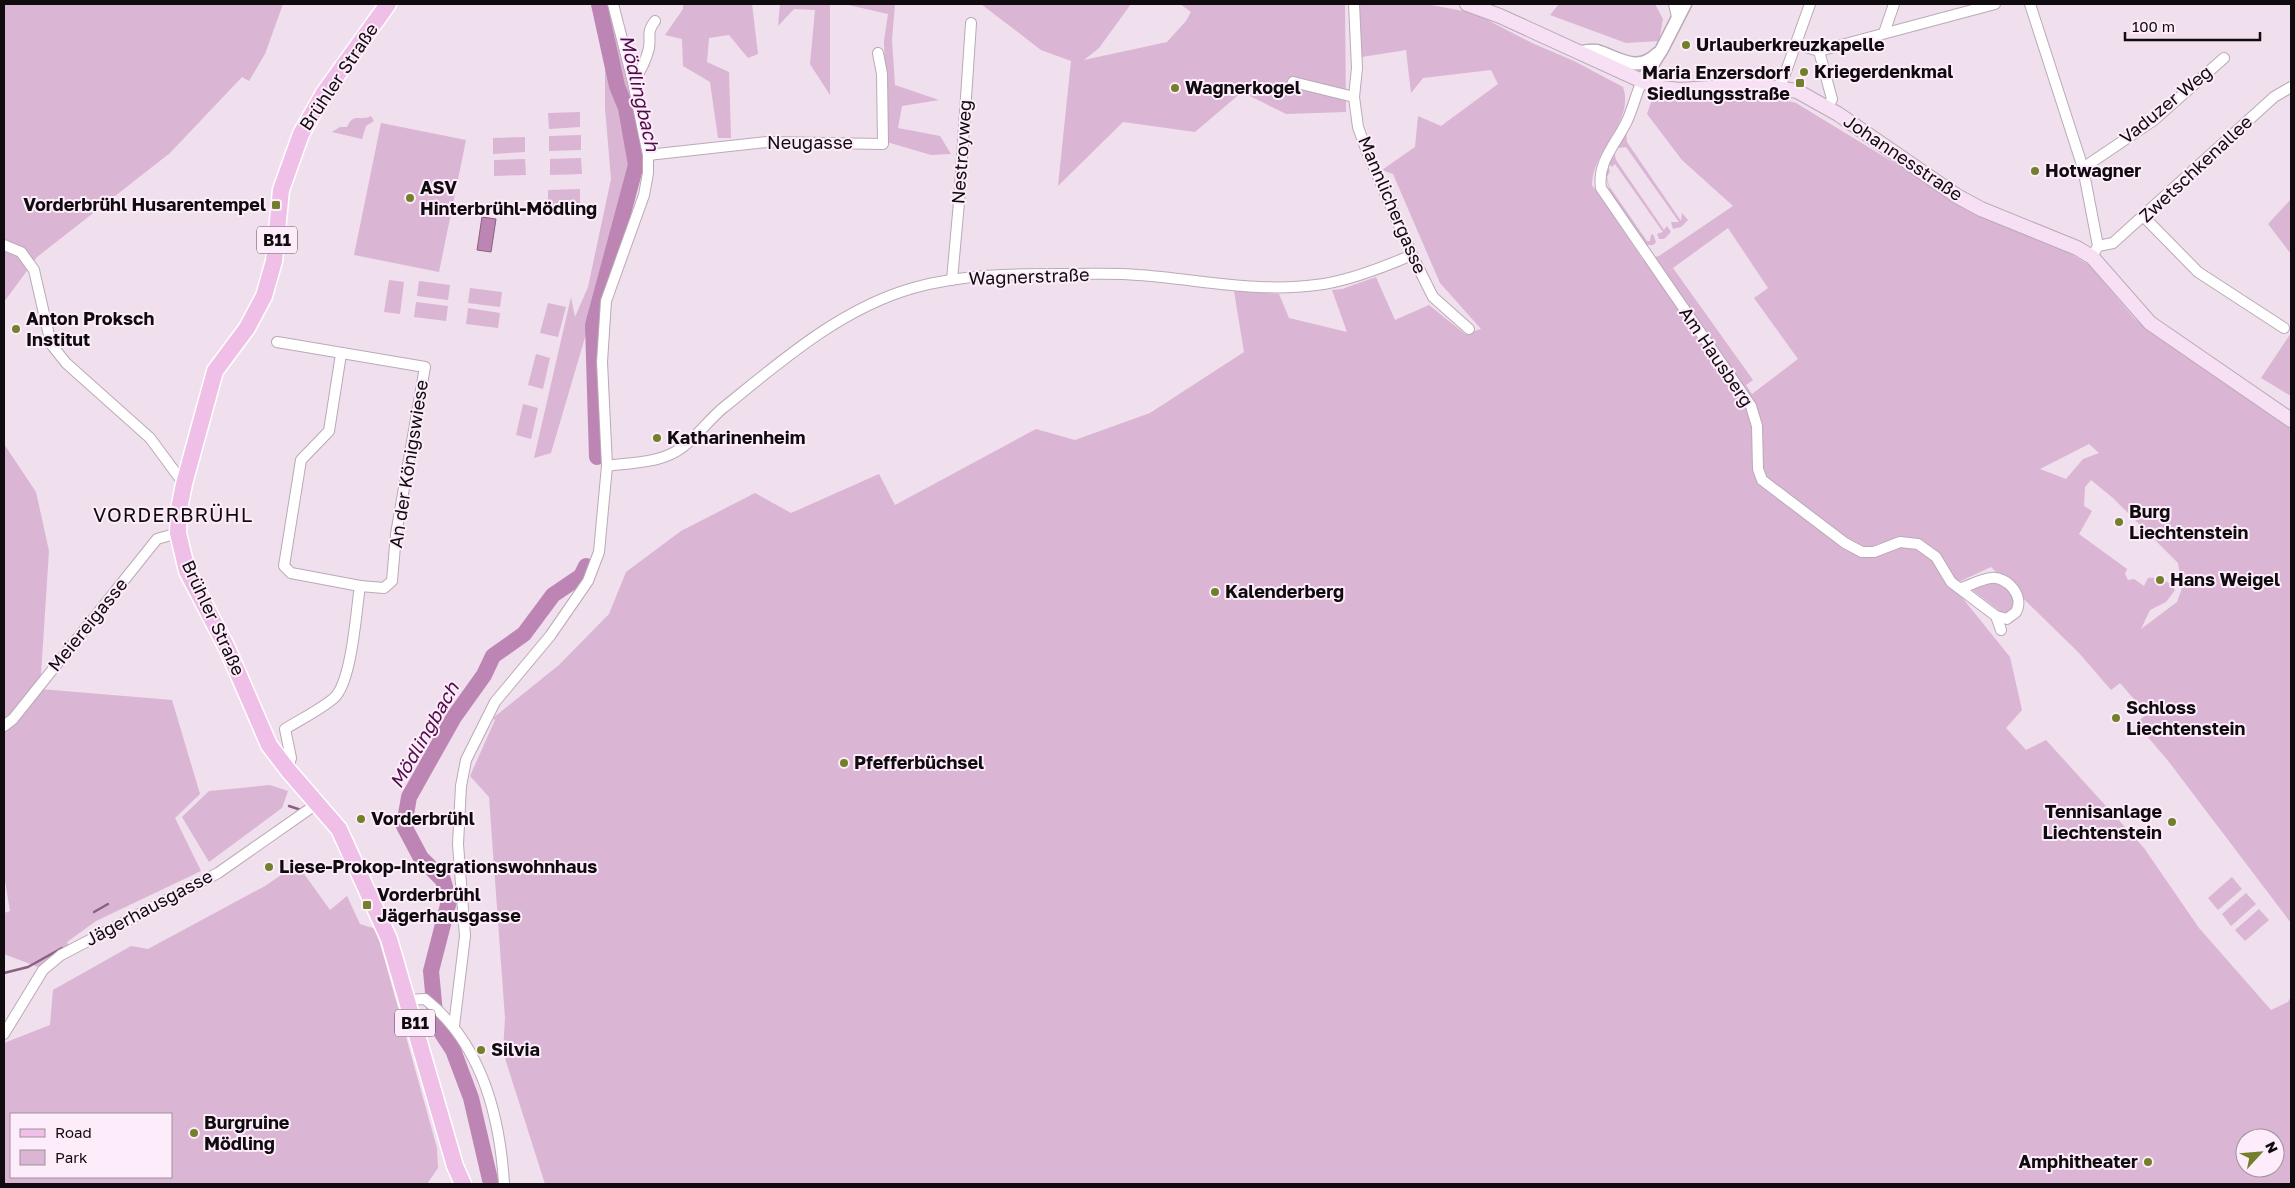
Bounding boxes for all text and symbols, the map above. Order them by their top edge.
scale bar [2125,10,2260,42]
text: 100 m [2132,17,2175,35]
street label: Brühler Straße [294,19,382,134]
water label: Mödlingbach [616,33,665,154]
place label: Urlauberkreuzkapelle [1696,33,1885,55]
marker: Urlauberkreuzkapelle [1680,39,1692,51]
place label: Kriegerdenkmal [1814,60,1953,82]
street label: Vaduzer Weg [2115,60,2216,148]
place label: Maria Enzersdorf Siedlungsstraße [1642,61,1790,104]
marker: Kriegerdenkmal [1798,66,1810,78]
place label: Wagnerkogel [1185,76,1301,98]
marker: Maria Enzersdorf Siedlungsstraße [1794,77,1806,89]
marker: Wagnerkogel [1169,82,1181,94]
street label: Nestroyweg [946,99,976,205]
street label: Johannesstraße [1840,109,1967,205]
street label: Zwetschkenallee [2134,110,2256,226]
street label: Neugasse [767,131,853,153]
street label: Mannlichergasse [1354,133,1432,277]
place label: Hotwagner [2045,159,2141,181]
marker: Hotwagner [2029,165,2041,177]
place label: ASV Hinterbrühl-Mödling [420,176,597,219]
marker: ASV Hinterbrühl-Mödling [404,192,416,204]
place label: Vorderbrühl Husarentempel [23,193,266,215]
marker: Vorderbrühl Husarentempel [270,199,282,211]
road number: B11 [257,226,297,254]
street label: Wagnerstraße [968,263,1090,289]
street label: Am Hausberg [1675,302,1758,411]
place label: Anton Proksch Institut [26,307,154,350]
marker: Anton Proksch Institut [10,323,22,335]
street label: An der Königswiese [384,378,432,549]
place label: Katharinenheim [667,426,805,448]
marker: Katharinenheim [651,432,663,444]
place label: Burg Liechtenstein [2129,500,2248,543]
district label: VORDERBRÜHL [93,502,253,526]
marker: Burg Liechtenstein [2113,516,2125,528]
street label: Brühler Straße [178,556,250,679]
place label: Hans Weigel [2170,568,2280,590]
street label: Meiereigasse [43,573,132,676]
marker: Hans Weigel [2154,574,2166,586]
place label: Kalenderberg [1225,580,1344,602]
marker: Kalenderberg [1209,586,1221,598]
water label: Mödlingbach [384,677,464,792]
place label: Schloss Liechtenstein [2126,696,2245,739]
marker: Schloss Liechtenstein [2110,712,2122,724]
place label: Pfefferbüchsel [854,751,984,773]
marker: Pfefferbüchsel [838,757,850,769]
place label: Tennisanlage Liechtenstein [2043,800,2162,843]
place label: Vorderbrühl [371,807,475,829]
marker: Vorderbrühl [355,813,367,825]
marker: Tennisanlage Liechtenstein [2166,816,2178,828]
place label: Liese-Prokop-Integrationswohnhaus [279,855,597,877]
marker: Liese-Prokop-Integrationswohnhaus [263,861,275,873]
street label: Jägerhausgasse [81,864,216,950]
place label: Vorderbrühl Jägerhausgasse [377,883,521,926]
marker: Vorderbrühl Jägerhausgasse [361,899,373,911]
road number: B11 [395,1010,435,1036]
place label: Silvia [491,1038,540,1060]
marker: Silvia [475,1044,487,1056]
place label: Burgruine Mödling [204,1111,290,1154]
legend [10,1113,172,1178]
text: Road [55,1123,92,1141]
marker: Burgruine Mödling [188,1127,200,1139]
north arrow [2235,1128,2285,1178]
text: N [2262,1139,2282,1156]
text: Park [55,1148,88,1166]
place label: Amphitheater [2019,1150,2138,1172]
marker: Amphitheater [2142,1156,2154,1168]

